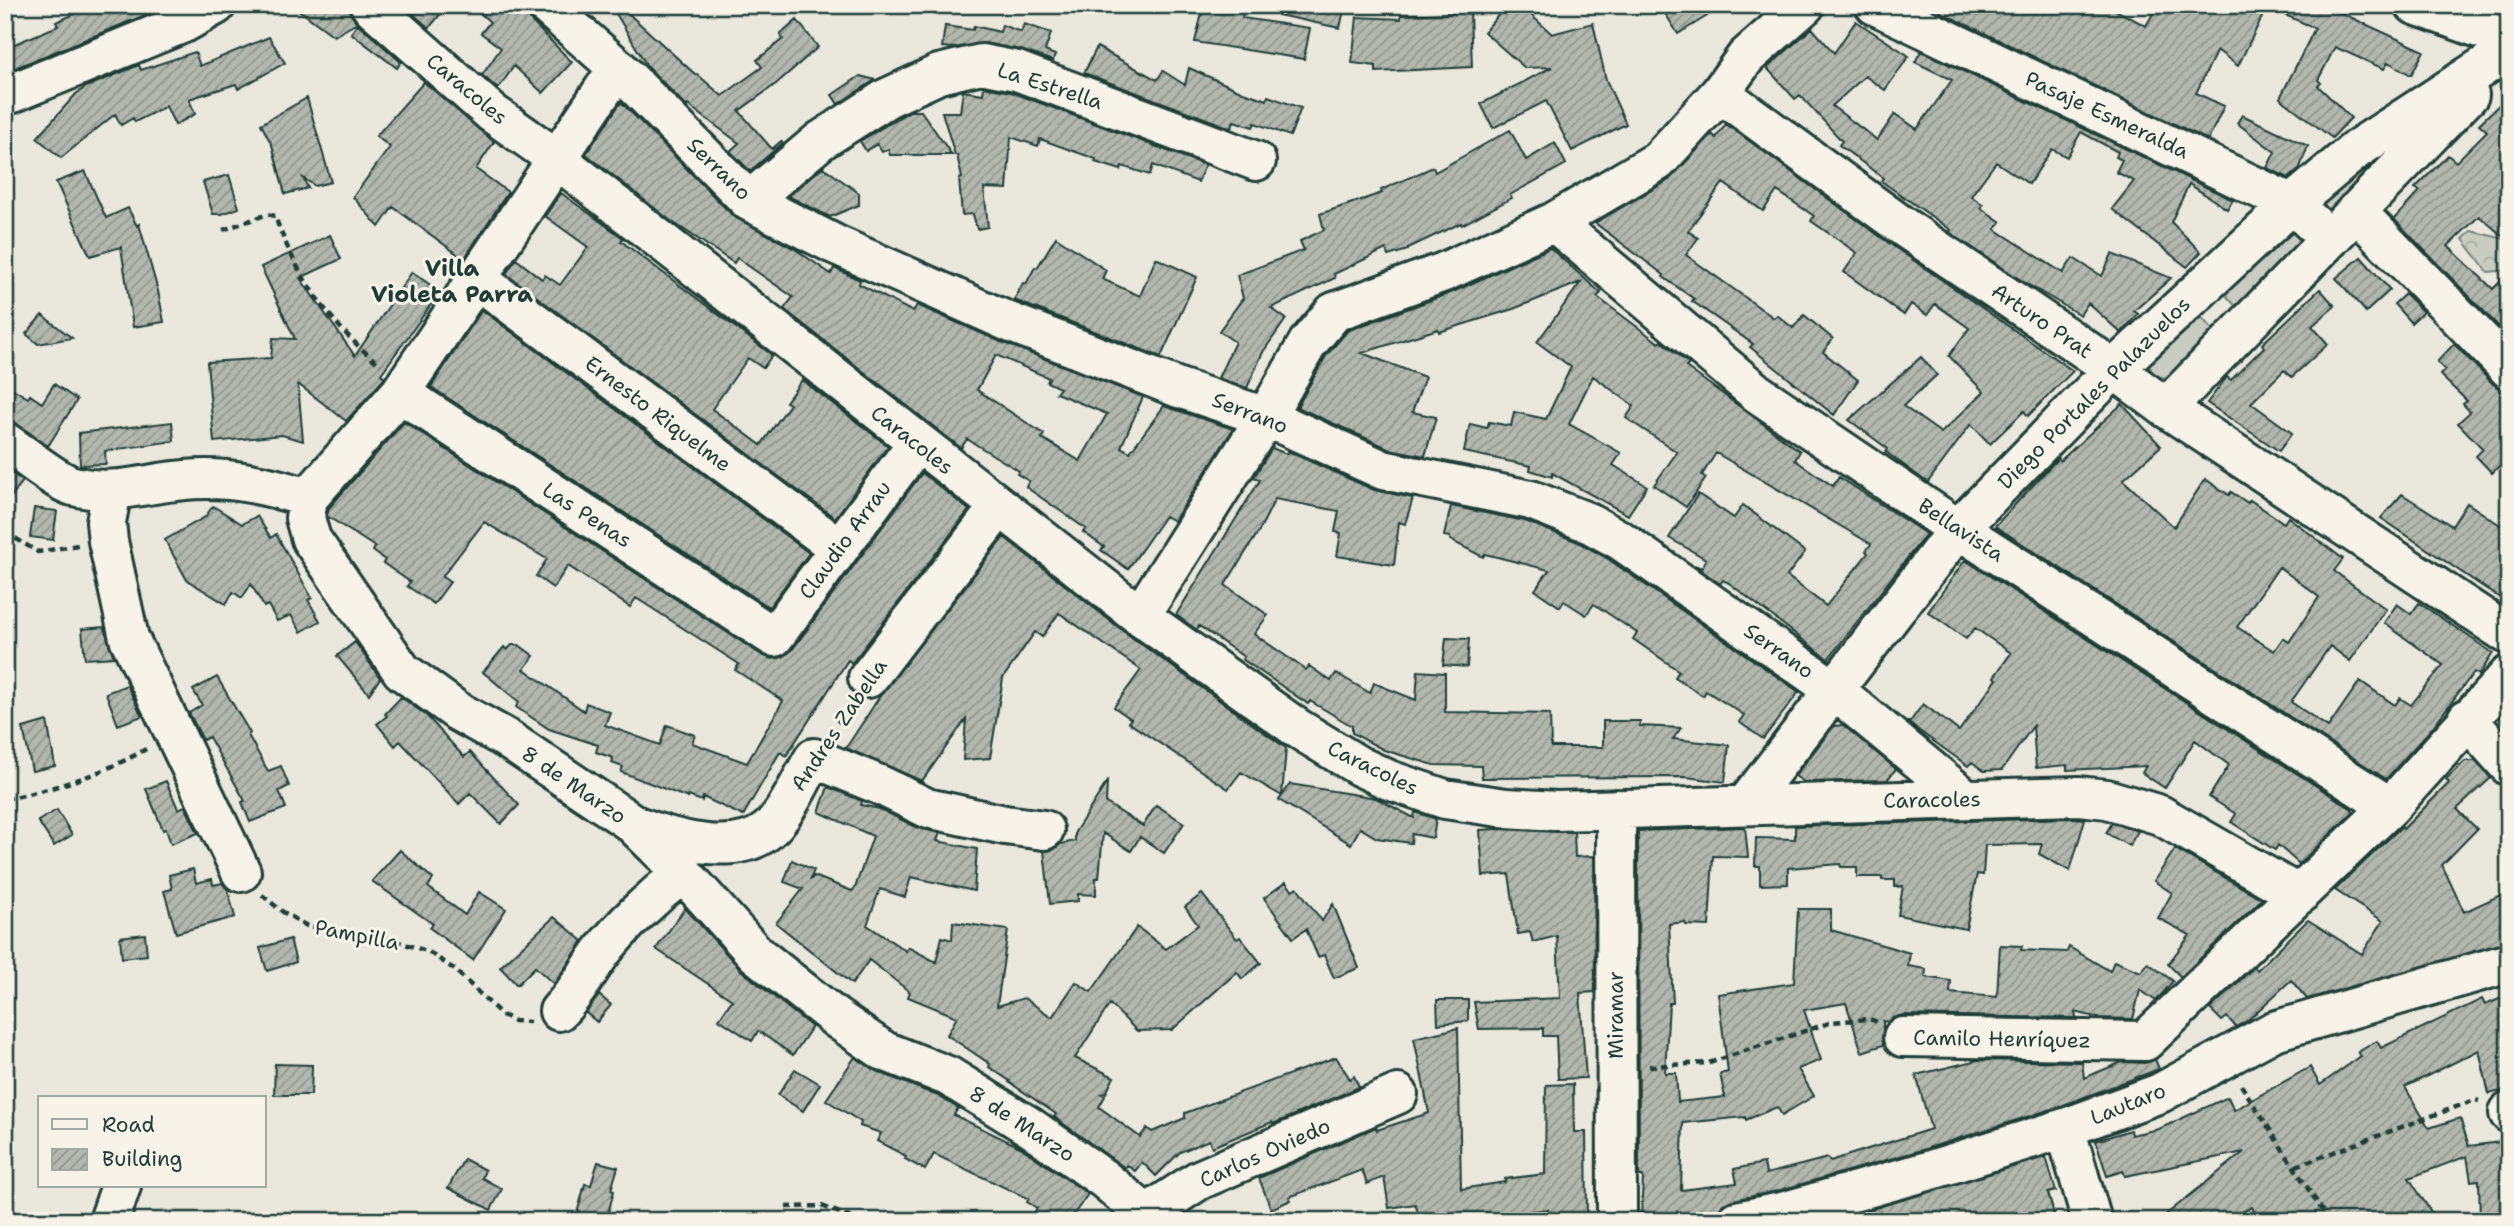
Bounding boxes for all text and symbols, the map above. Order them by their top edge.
street label: Caracoles [421,47,513,131]
street label: La Estrella [994,56,1106,116]
street label: Pasaje Esmeralda [2020,65,2194,165]
street label: Serrano [681,131,757,207]
district label: Villa Violeta Parra [371,253,533,309]
street label: Arturo Prat [1986,277,2098,365]
street label: Diego Portales Palazuelos [1992,291,2196,495]
street label: Ernesto Riquelme [579,350,737,478]
street label: Serrano [1208,386,1292,440]
street label: Caracoles [865,399,959,481]
street label: Claudio Arrau [792,475,898,605]
street label: Las Penas [537,476,637,554]
street label: Bellavista [1913,492,2009,568]
street label: Serrano [1739,617,1819,685]
street label: Andres Zabella [784,653,894,797]
street label: Caracoles [1323,734,1423,802]
street label: 8 de Marzo [516,740,632,830]
street label: Caracoles [1883,785,1981,815]
street label: Pampilla [312,913,402,957]
street label: Miramar [1602,971,1630,1059]
street label: Camilo Henríquez [1913,1023,2091,1055]
street label: Lautaro [2086,1076,2170,1132]
street label: 8 de Marzo [964,1079,1080,1169]
legend [38,1096,266,1188]
text: Road [102,1111,155,1139]
street label: Carlos Oviedo [1195,1112,1335,1194]
text: Building [102,1145,182,1173]

